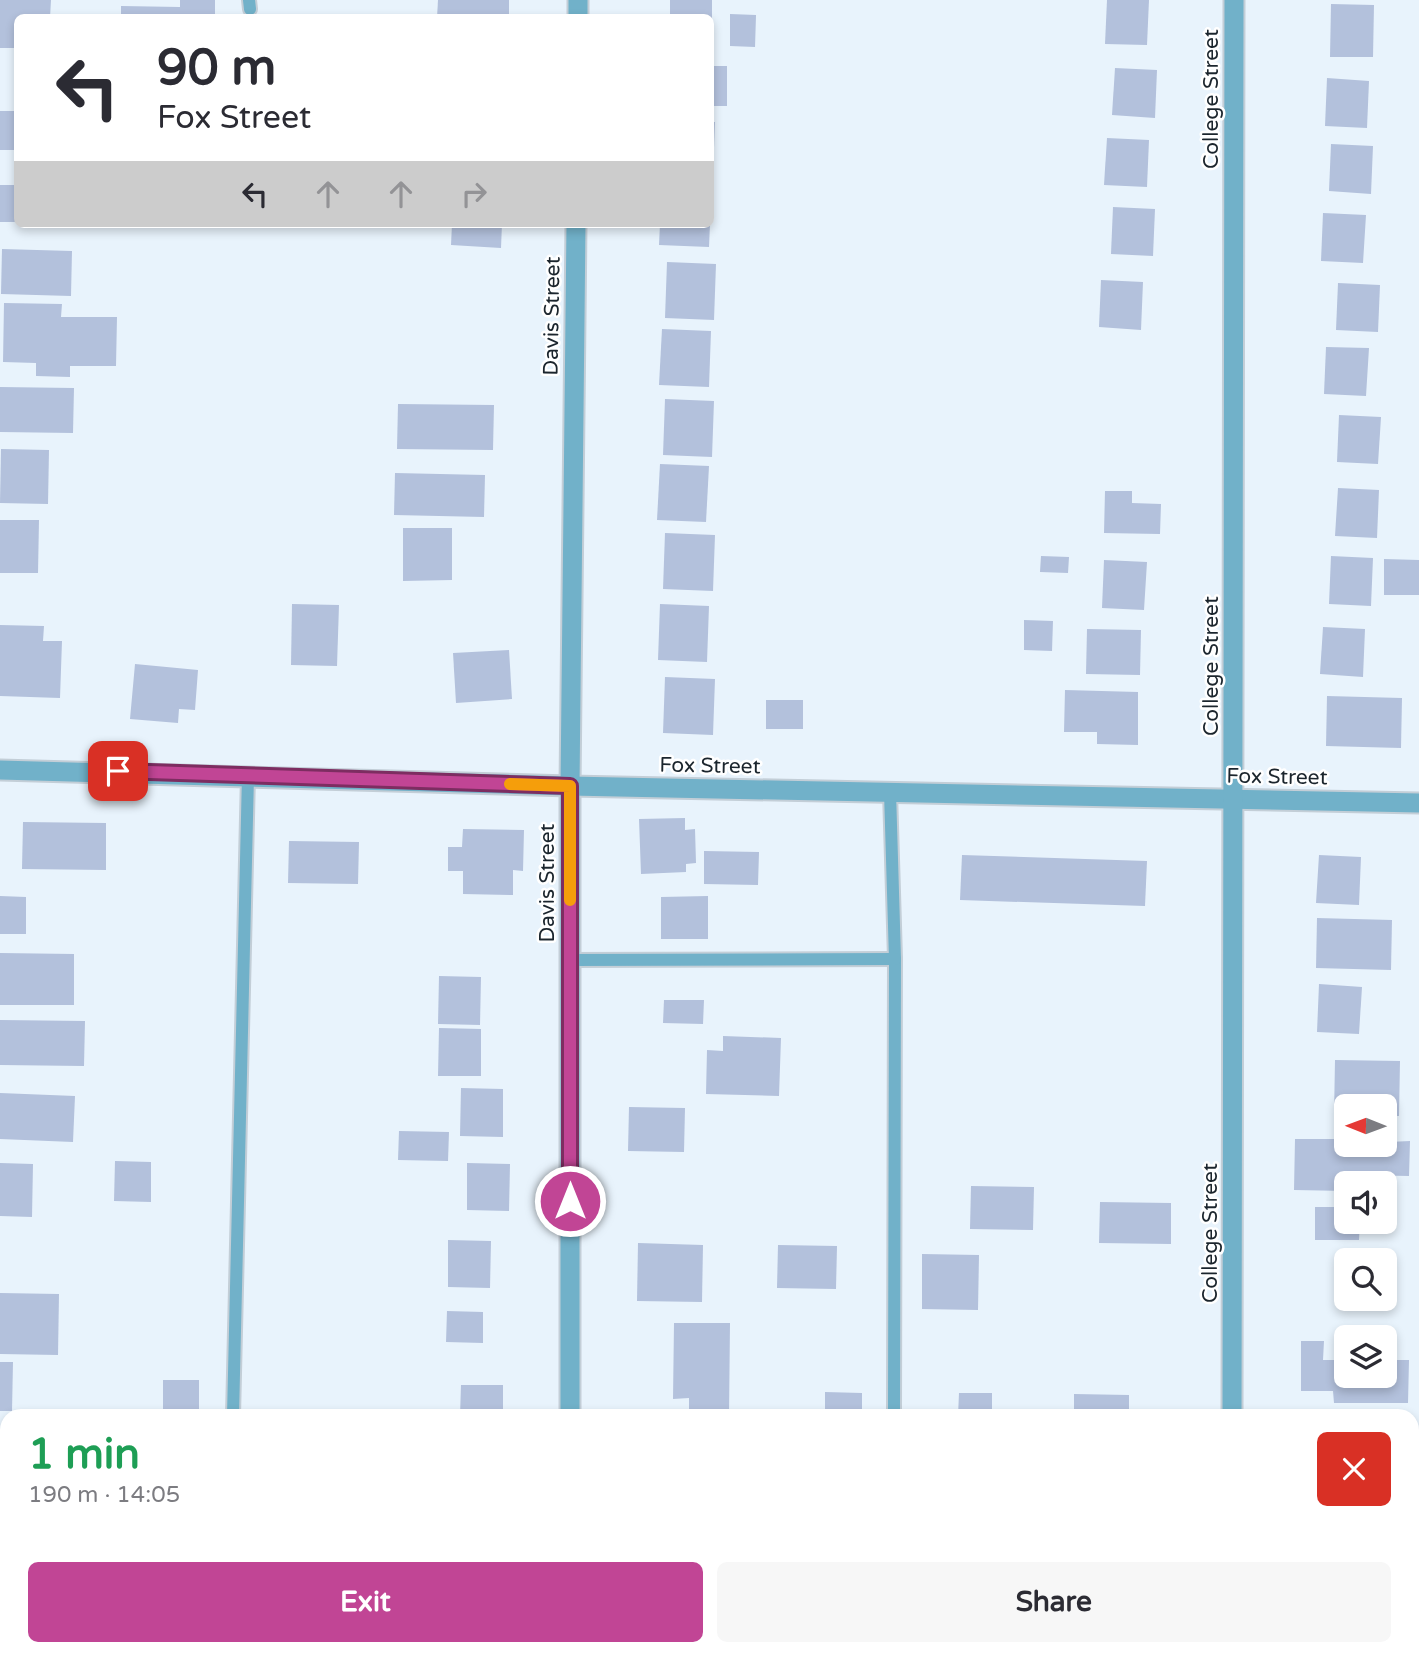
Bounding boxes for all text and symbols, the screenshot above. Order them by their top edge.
street label: College Street [1199,29,1224,169]
text: 90 m [157,39,276,98]
icon: left [42,42,133,133]
text: Fox Street [157,99,311,137]
icon: left [236,175,274,213]
icon: ahead [309,175,347,213]
icon: ahead [382,175,420,213]
icon: right [455,175,493,213]
street label: Davis Street [538,256,566,376]
street label: College Street [1199,596,1224,736]
pin [88,741,148,801]
icon: arrive [99,752,137,790]
street label: Fox Street [659,753,761,779]
street label: Fox Street [1226,764,1328,790]
street label: Davis Street [535,823,560,943]
north arrow [1334,1094,1396,1157]
map controls [1334,1094,1397,1388]
street label: College Street [1198,1163,1223,1303]
position arrow [533,1164,607,1238]
button: sound [1334,1171,1397,1234]
button: search [1334,1248,1397,1311]
button: layers [1334,1325,1397,1388]
text: 1 min [28,1429,140,1480]
button: close [1317,1432,1391,1506]
text: 190 m · 14:05 [28,1481,180,1509]
button: Exit [28,1562,703,1642]
button: Share [717,1562,1391,1642]

